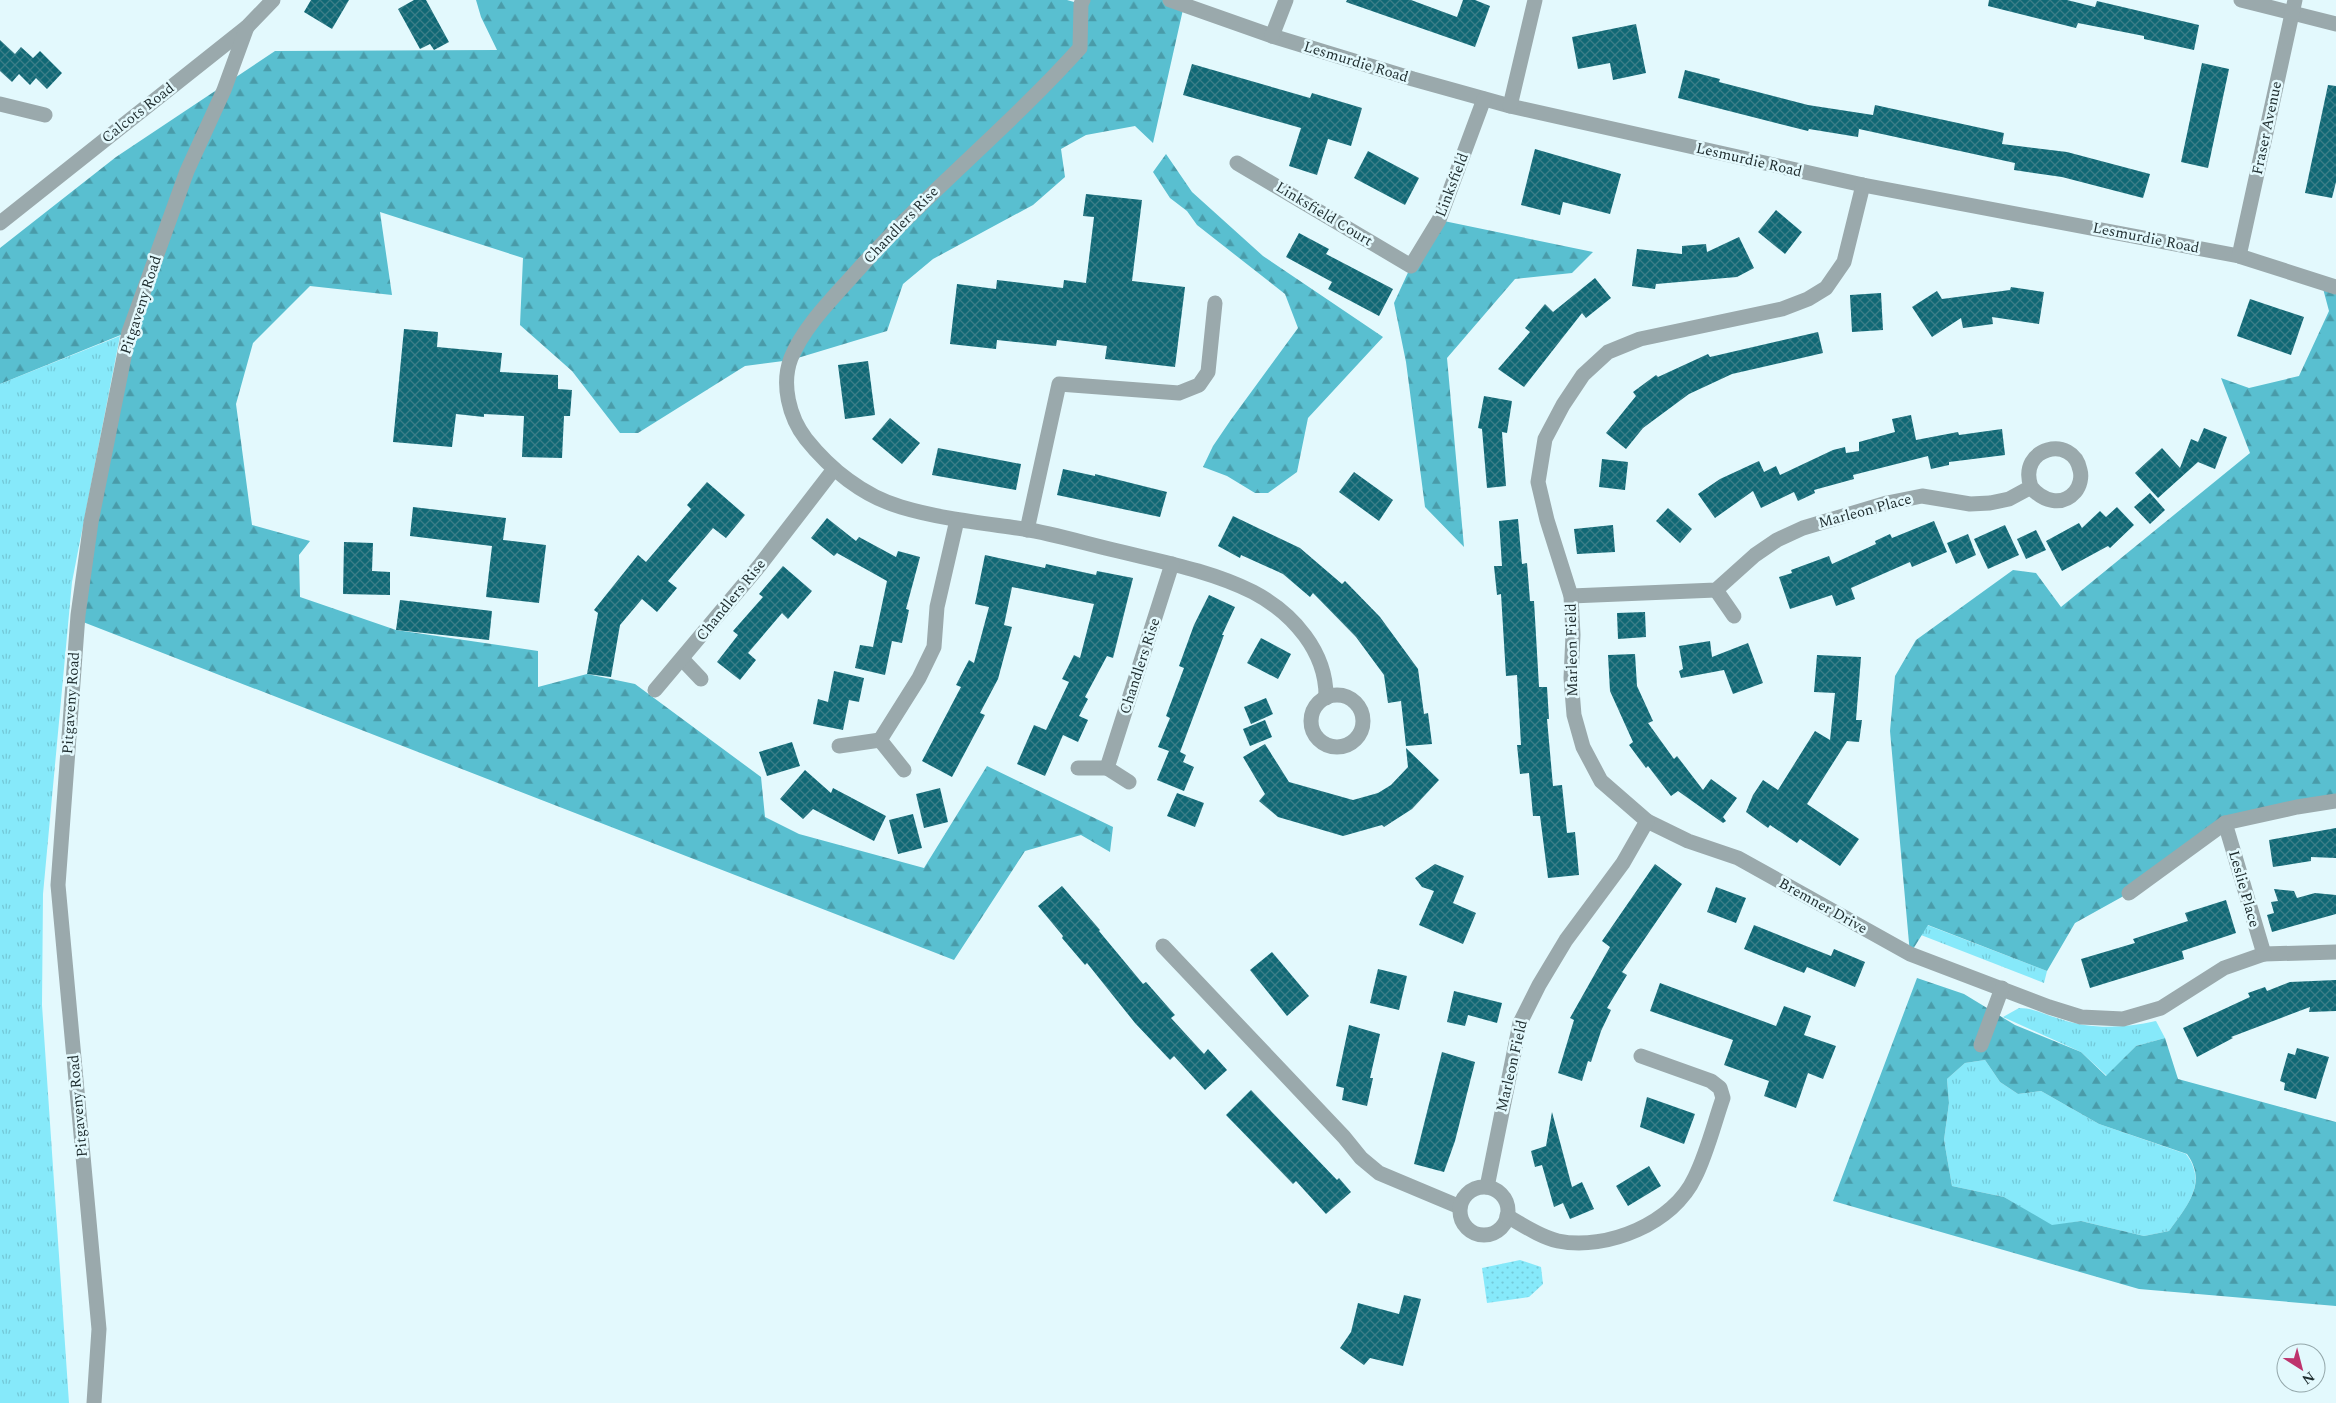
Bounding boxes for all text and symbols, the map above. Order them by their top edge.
street label: Lesmurdie Road [1301,35,1411,89]
street label: Calcots Road [97,77,179,149]
street label: Fraser Avenue [2246,79,2288,177]
street label: Lesmurdie Road [1694,137,1804,183]
street label: Linksfield [1429,149,1475,221]
street label: Linksfield Court [1271,176,1377,252]
street label: Chandlers Rise [858,181,944,269]
street label: Lesmurdie Road [2091,216,2201,260]
street label: Pitgaveny Road [114,253,168,357]
street label: Marleon Place [1816,488,1914,534]
street label: Chandlers Rise [691,554,771,646]
street label: Marleon Field [1560,603,1584,697]
street label: Chandlers Rise [1114,615,1166,717]
street label: Pitgaveny Road [56,651,86,755]
street label: Leslie Place [2222,848,2266,930]
street label: Bremner Drive [1774,872,1872,940]
street label: Marleon Field [1490,1018,1534,1114]
street label: Pitgaveny Road [62,1054,94,1158]
north arrow [2276,1343,2326,1393]
text: N [2298,1366,2319,1390]

